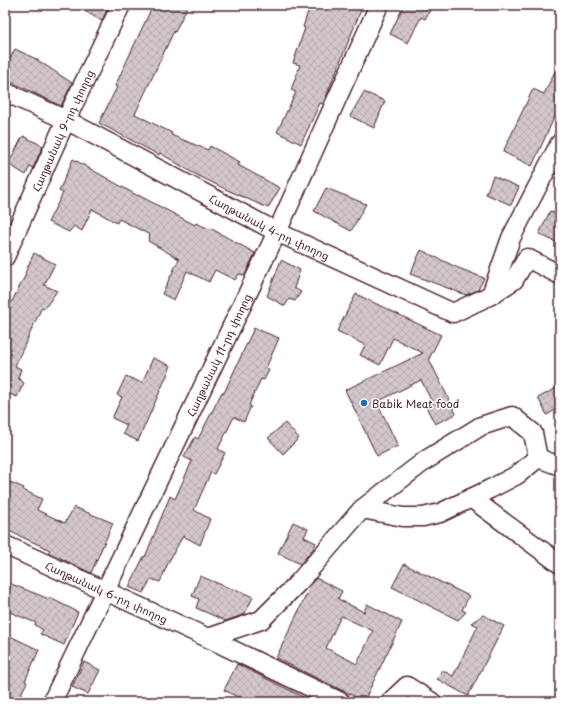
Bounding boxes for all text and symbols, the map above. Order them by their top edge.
street label: Հաղթանակ 9-րդ փողոց [27,67,97,194]
street label: Հաղթանակ 4-րդ փողոց [206,189,333,264]
street label: Հաղթանակ 11-րդ փողոց [182,290,255,419]
place label: Babik Meat food [372,395,459,412]
marker: Babik Meat food [359,398,369,408]
street label: Հաղթանակ 6-րդ փողոց [43,556,171,627]

